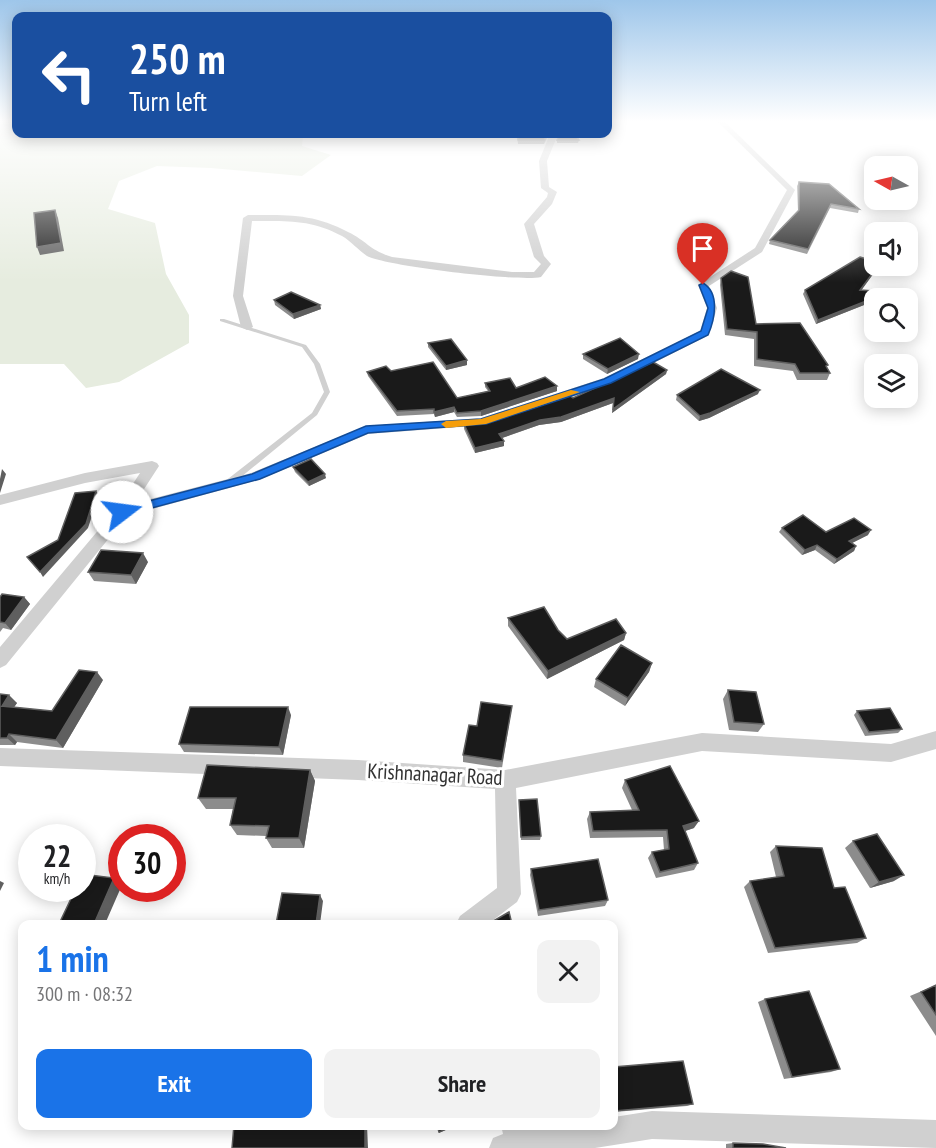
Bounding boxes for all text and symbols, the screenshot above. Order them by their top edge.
text: 250 m [129,31,226,86]
icon: left [30,36,108,114]
text: Turn left [129,84,207,118]
north arrow [864,156,918,210]
map controls [864,156,918,408]
button: sound [864,222,918,276]
pin [677,223,728,285]
icon: arrive [686,232,719,265]
button: search [864,288,918,342]
button: layers [864,354,918,408]
position arrow [90,480,154,544]
street label: Krishnanagar Road [367,757,503,791]
speed limit sign: 30 [108,824,186,902]
text: 22 [43,836,71,875]
text: km/h [44,869,70,888]
text: 1 min [36,935,109,982]
button: close [537,940,600,1003]
text: 300 m · 08:32 [36,981,133,1007]
button: Exit [36,1049,312,1118]
button: Share [324,1049,600,1118]

